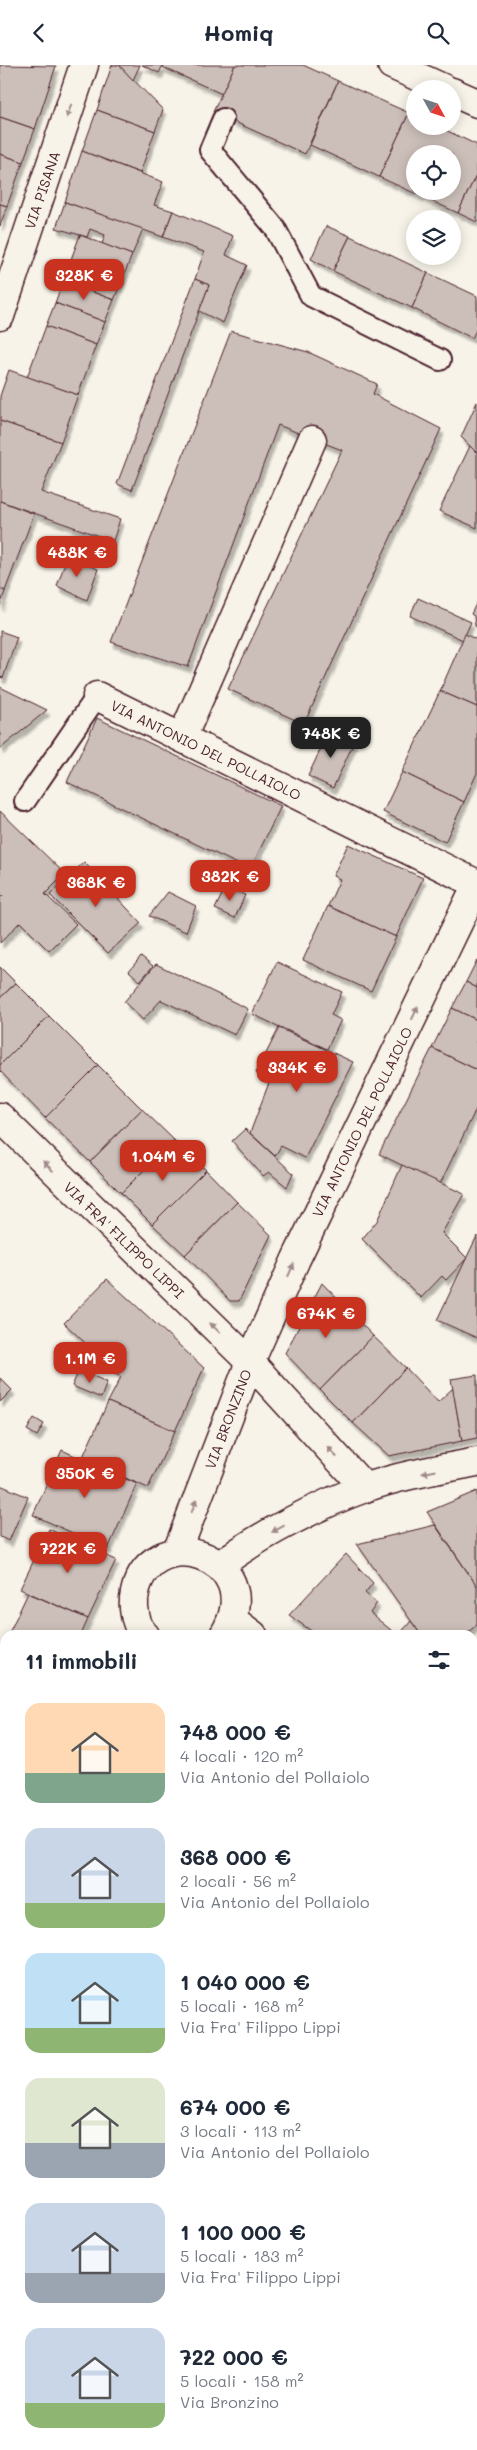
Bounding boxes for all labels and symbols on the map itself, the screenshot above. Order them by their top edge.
north arrow [406,80,461,135]
one-way arrow [64,104,72,119]
street label: VIA PISANA [20,148,64,232]
pin: 328K € [43,259,125,301]
pin: 488K € [36,535,118,578]
street label: VIA ANTONIO DEL POLLAIOLO [108,696,304,804]
pin: 748K € [290,717,372,759]
pin: 382K € [189,859,271,902]
pin: 368K € [55,865,137,908]
one-way arrow [411,1006,419,1020]
street label: VIA ANTONIO DEL POLLAIOLO [308,1024,416,1220]
pin: 334K € [256,1051,338,1093]
pin: 1.04M € [117,1139,209,1182]
one-way arrow [43,1160,55,1172]
street label: VIA FRA' FILIPPO LIPPI [60,1178,188,1302]
one-way arrow [288,1263,296,1277]
pin: 674K € [285,1297,367,1339]
one-way arrow [209,1322,221,1334]
pin: 1.1M € [49,1341,131,1384]
street label: VIA BRONZINO [200,1366,256,1472]
one-way arrow [326,1446,338,1458]
pin: 350K € [44,1457,126,1499]
one-way arrow [422,1468,437,1476]
one-way arrow [191,1499,199,1514]
one-way arrow [271,1525,285,1533]
pin: 722K € [27,1531,109,1574]

